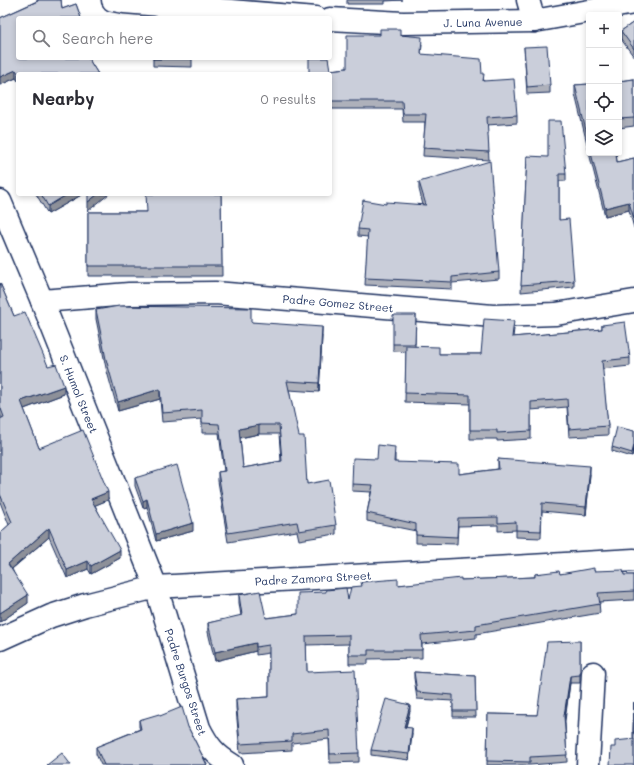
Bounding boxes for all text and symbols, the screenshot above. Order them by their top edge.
map controls [586,12,622,156]
button: + [586,12,622,48]
street label: J. Luna Avenue [443,14,523,30]
search box [16,16,332,60]
icon: search [30,27,52,49]
text: Search here [62,28,153,48]
button: − [586,48,622,84]
button: locate [586,84,622,120]
text: Nearby [32,87,94,109]
text: 0 results [261,90,316,107]
button: layers [586,120,622,156]
street label: Padre Gomez Street [282,291,394,315]
street label: S. Humol Street [56,353,102,436]
street label: Padre Zamora Street [254,567,372,589]
street label: Padre Burgos Street [162,627,210,738]

